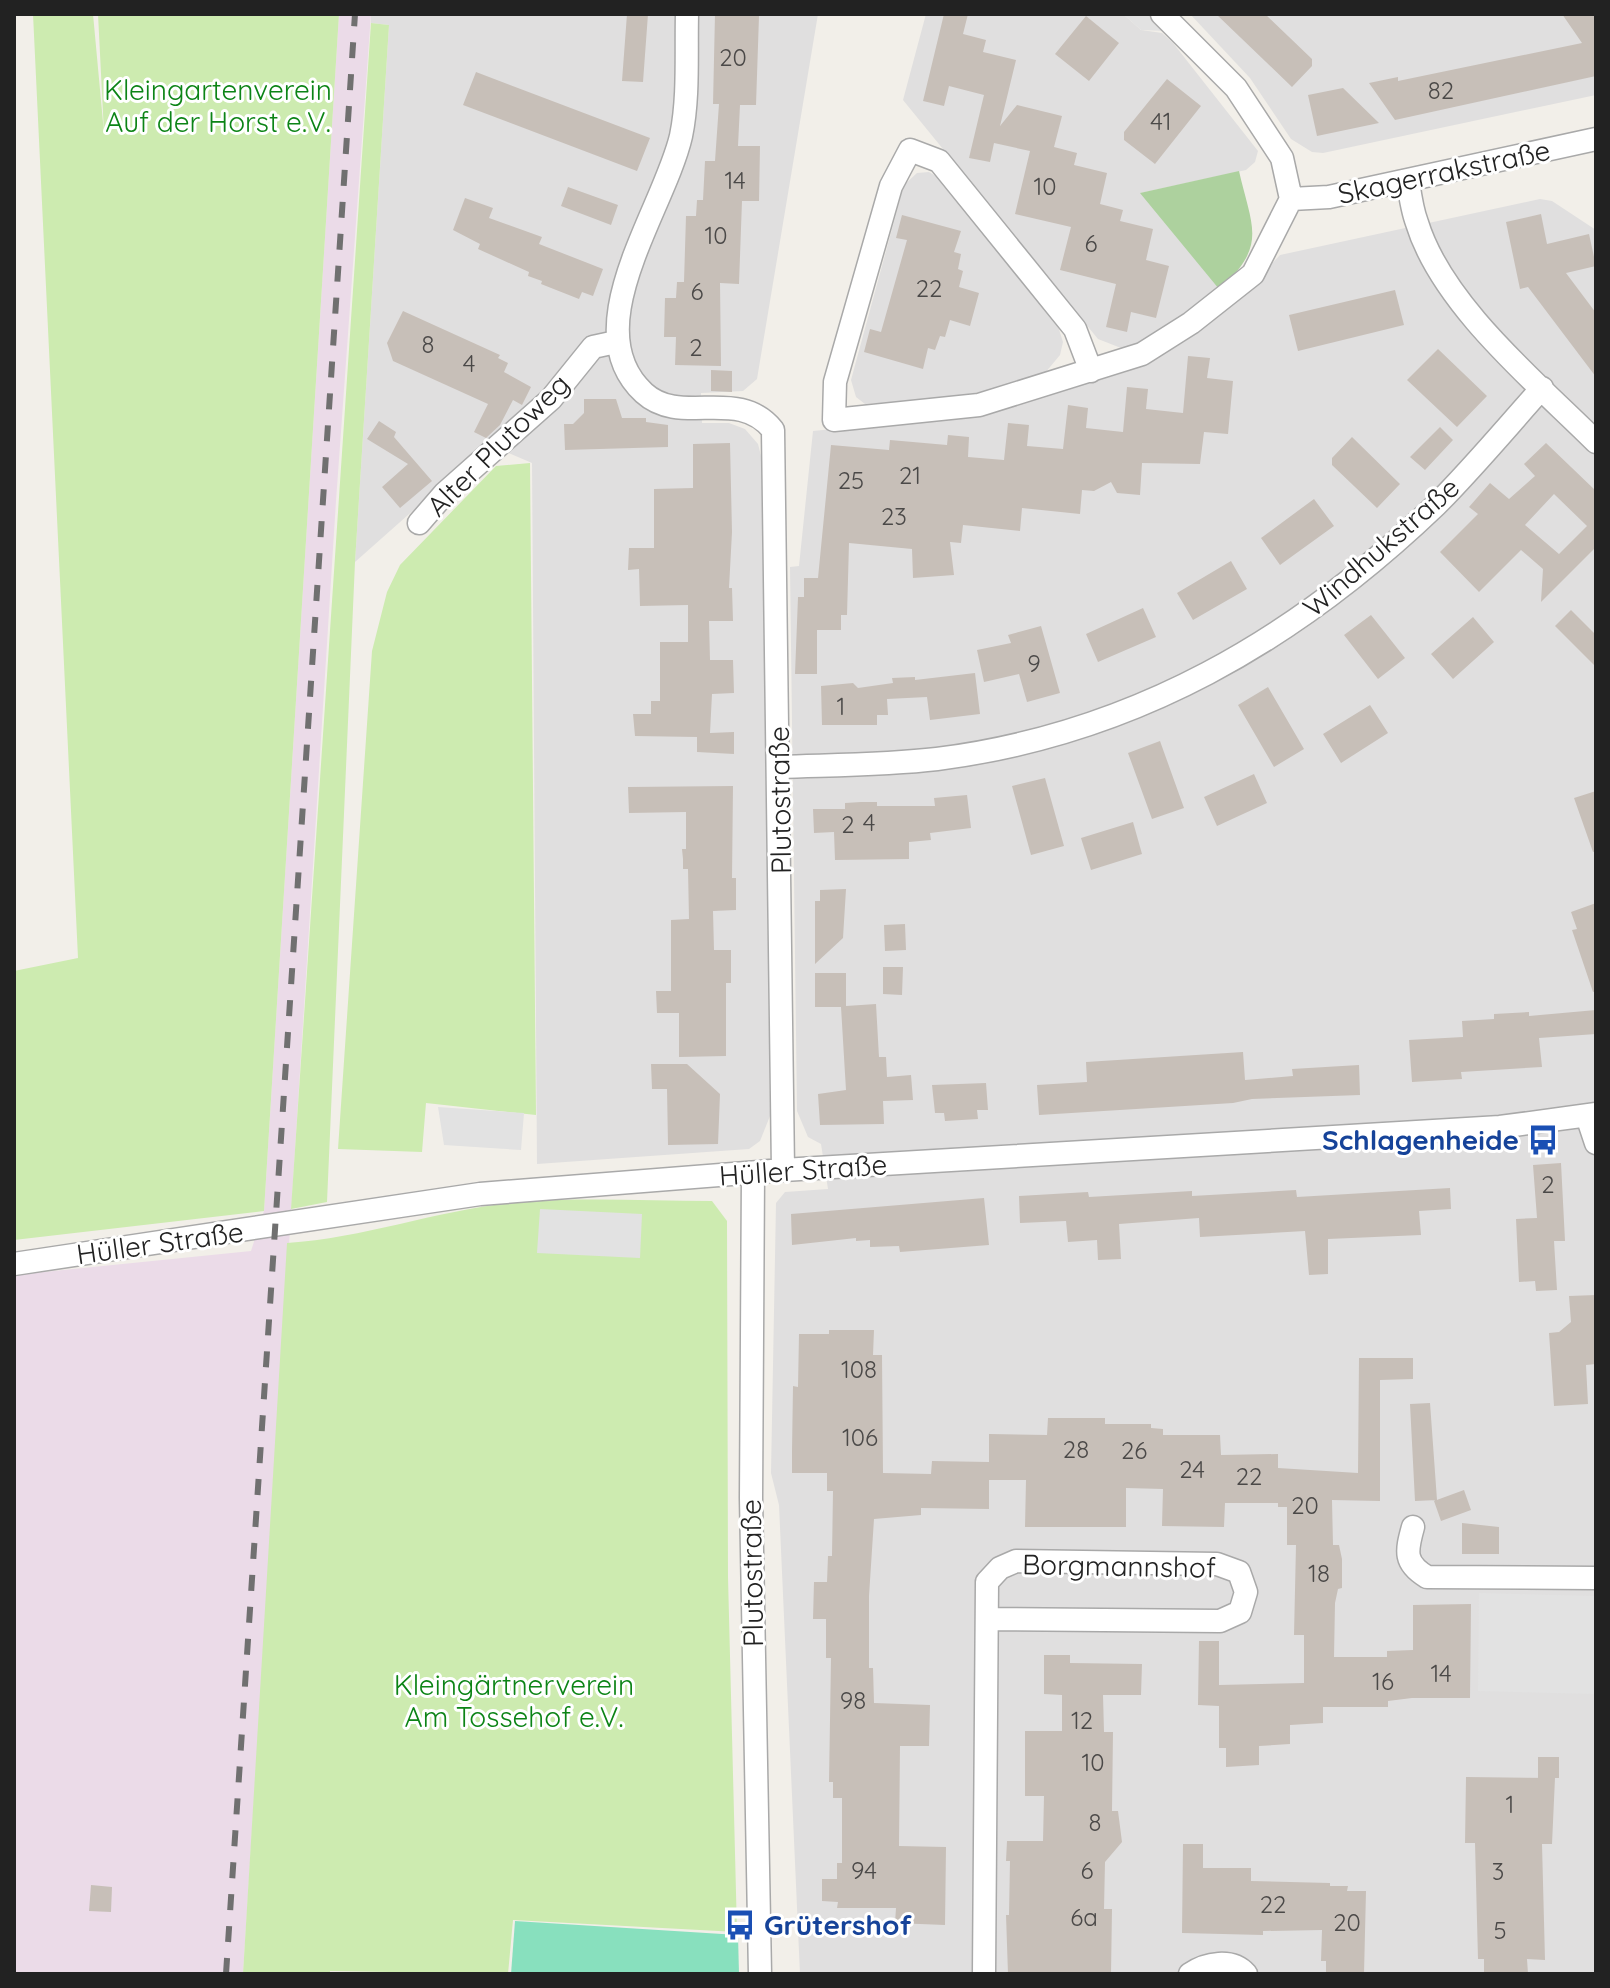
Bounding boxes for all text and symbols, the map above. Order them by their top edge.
house number: 20 [719,42,747,72]
park label: Kleingartenverein Auf der Horst e.V. [104,72,332,139]
house number: 82 [1428,75,1454,105]
house number: 41 [1150,106,1172,136]
street label: Skagerrakstraße [1335,132,1553,211]
house number: 14 [724,165,746,195]
house number: 10 [1033,171,1057,201]
house number: 10 [704,220,728,250]
house number: 6 [1085,228,1098,258]
house number: 22 [916,273,942,303]
house number: 6 [691,276,704,306]
house number: 8 [422,329,434,359]
house number: 2 [689,332,703,362]
house number: 4 [463,348,475,378]
street label: Alter Plutoweg [419,366,576,523]
house number: 21 [899,460,921,490]
house number: 25 [838,465,864,495]
street label: Windhukstraße [1295,469,1466,624]
house number: 23 [881,501,907,531]
house number: 9 [1027,648,1041,678]
house number: 1 [837,691,845,721]
street label: Plutostraße [761,726,798,874]
house number: 4 [863,807,875,837]
house number: 2 [841,809,855,839]
place label: Schlagenheide [1322,1122,1519,1157]
bus stop icon: Schlagenheide [1526,1123,1560,1157]
street label: Hüller Straße [718,1146,888,1193]
house number: 2 [1541,1169,1555,1199]
street label: Hüller Straße [74,1213,246,1272]
house number: 108 [841,1354,877,1384]
house number: 106 [842,1422,878,1452]
house number: 28 [1063,1434,1089,1464]
house number: 26 [1121,1435,1147,1465]
house number: 24 [1179,1454,1205,1484]
house number: 22 [1236,1461,1262,1491]
house number: 20 [1291,1490,1319,1520]
street label: Plutostraße [733,1499,770,1647]
street label: Borgmannshof [1022,1546,1216,1585]
house number: 18 [1308,1558,1330,1588]
house number: 14 [1430,1658,1452,1688]
house number: 16 [1372,1666,1394,1696]
park label: Kleingärtnerverein Am Tossehof e.V. [394,1667,634,1734]
house number: 98 [840,1685,866,1715]
house number: 12 [1071,1705,1093,1735]
house number: 10 [1081,1747,1105,1777]
house number: 1 [1506,1789,1514,1819]
house number: 8 [1089,1807,1101,1837]
house number: 94 [851,1855,877,1885]
house number: 6 [1081,1855,1094,1885]
house number: 3 [1492,1856,1504,1886]
house number: 22 [1260,1889,1286,1919]
house number: 6a [1070,1902,1098,1932]
place label: Grütershof [764,1907,912,1942]
house number: 20 [1333,1907,1361,1937]
bus stop icon: Grütershof [723,1908,757,1942]
house number: 5 [1493,1915,1507,1945]

